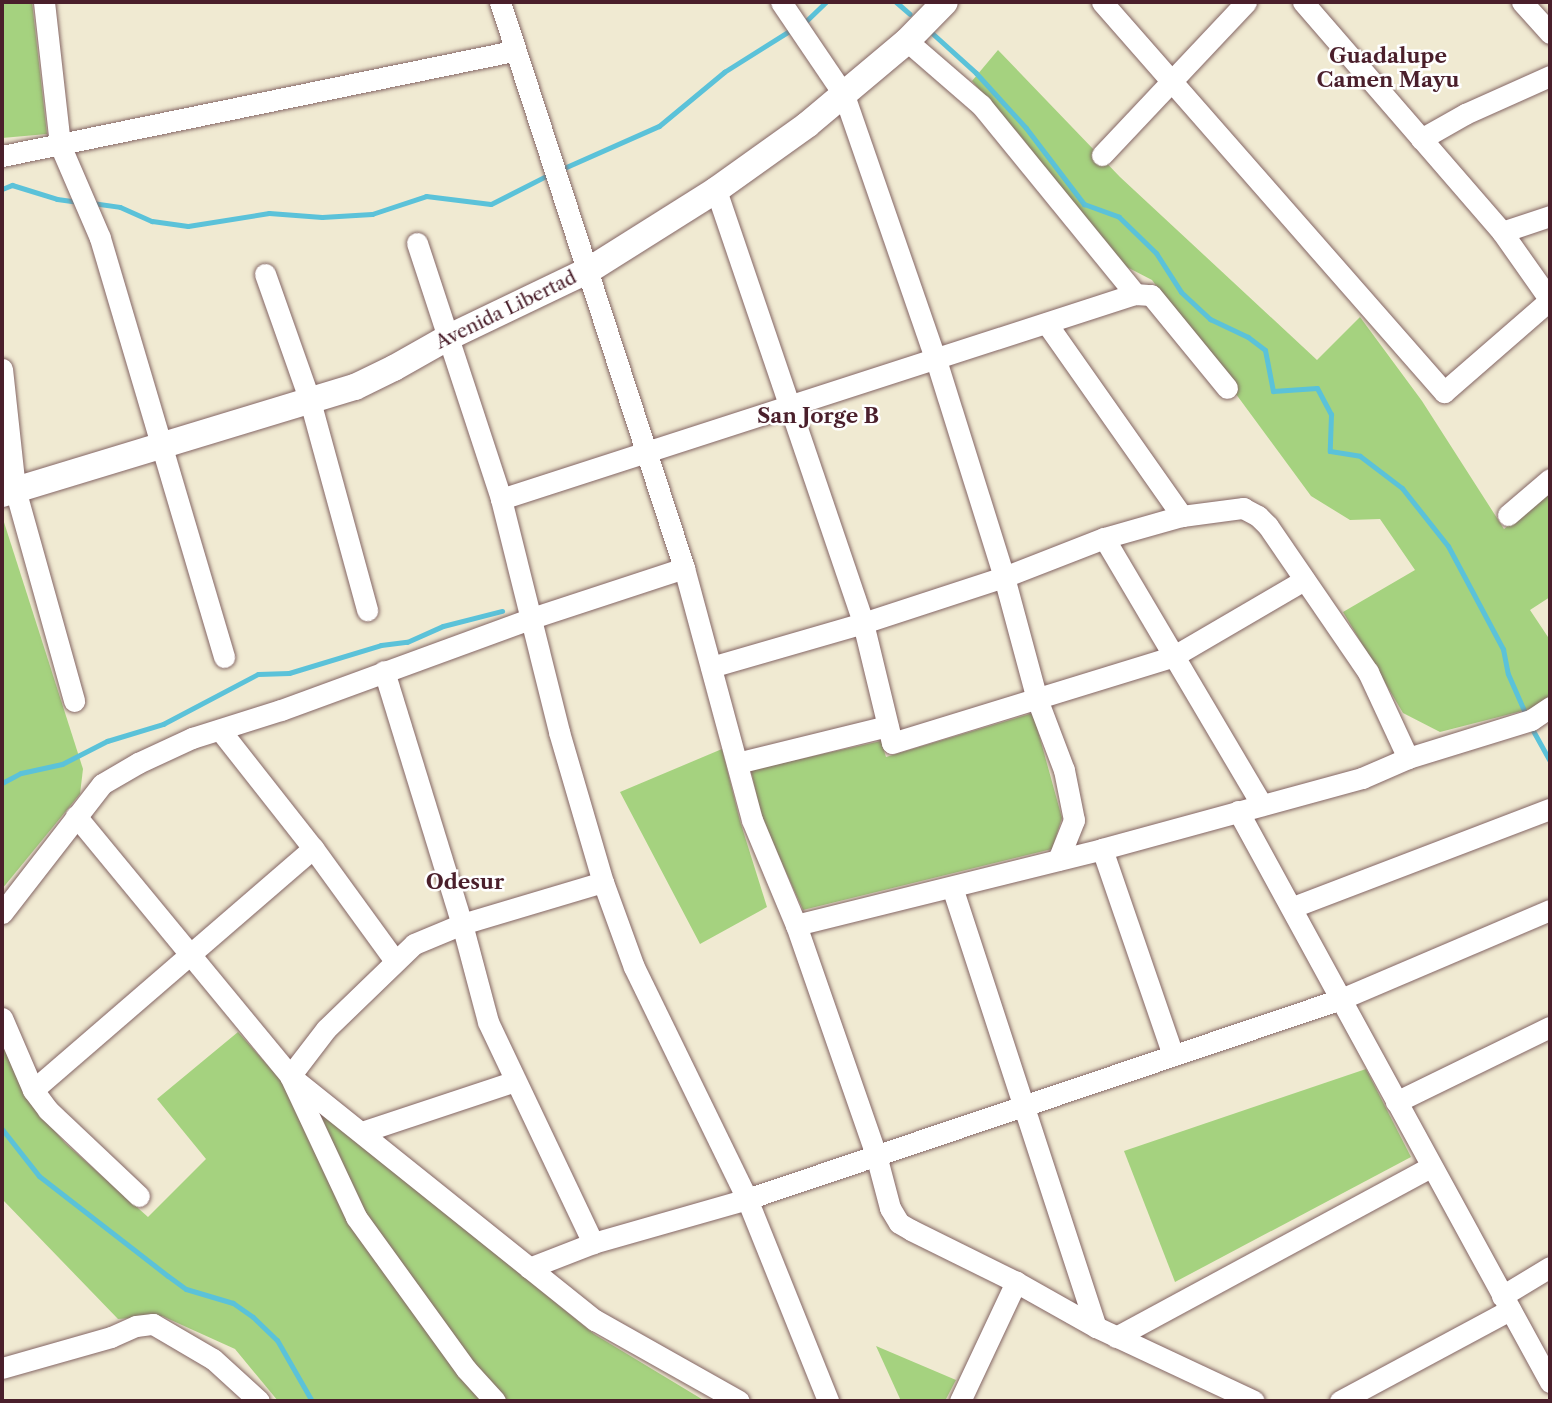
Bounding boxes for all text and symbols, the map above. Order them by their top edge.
district label: Guadalupe Camen Mayu [1317,43,1459,93]
street label: Avenida Libertad [432,266,580,354]
district label: San Jorge B [757,403,879,429]
district label: Odesur [426,869,504,895]

